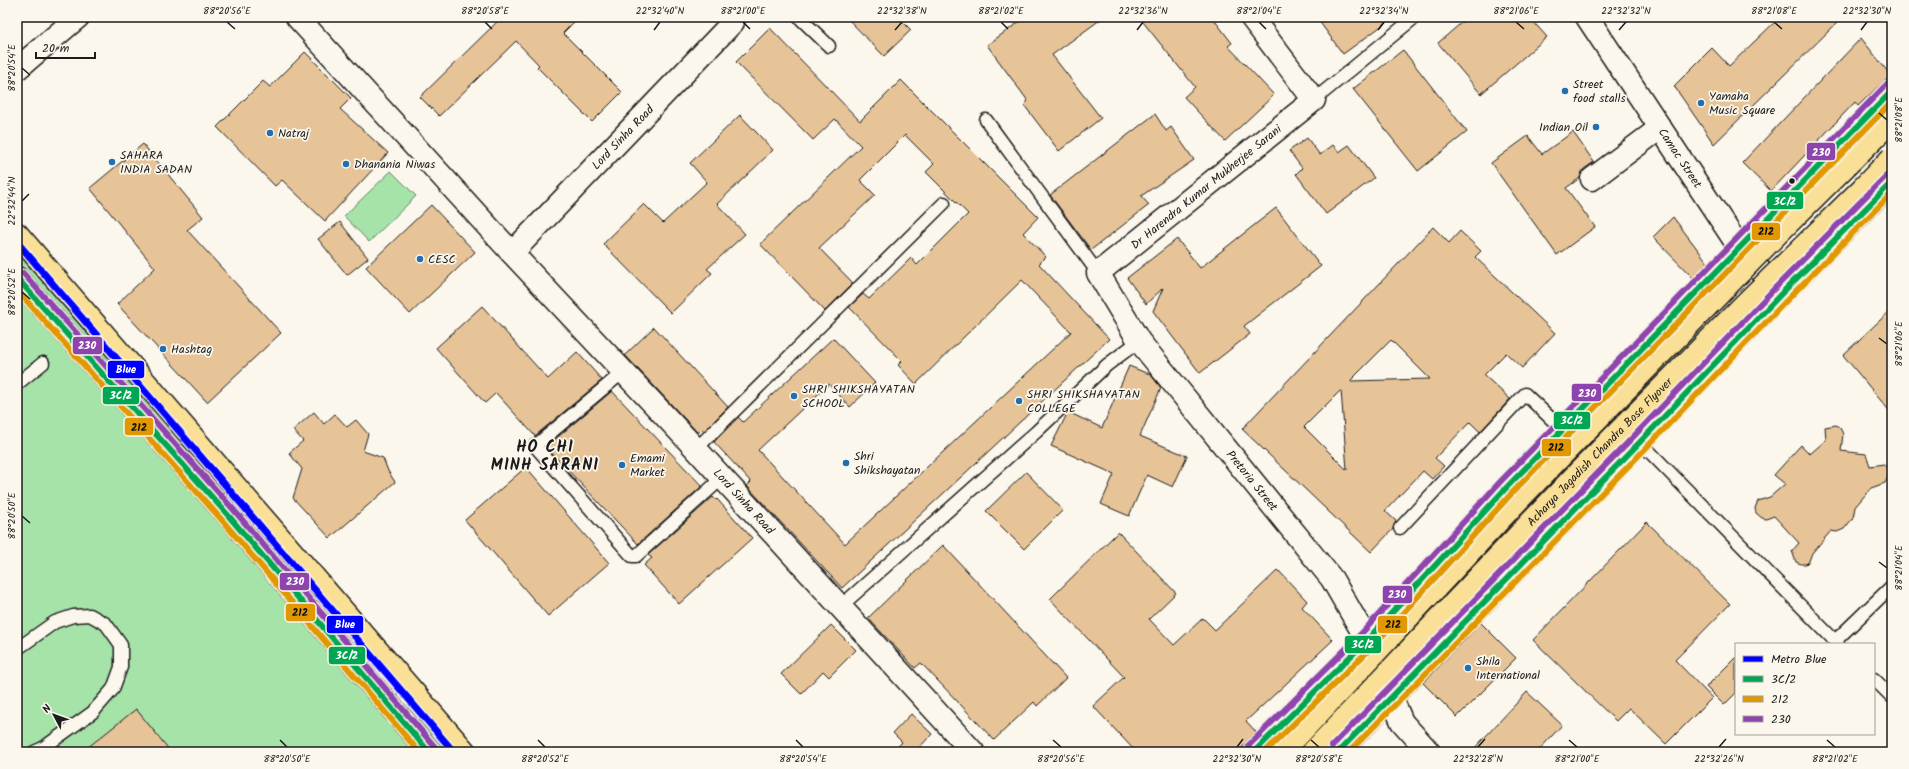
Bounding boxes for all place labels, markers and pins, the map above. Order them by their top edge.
place label: Street food stalls [1573,75,1626,108]
marker: Street food stalls [1560,86,1570,96]
place label: Yamaha Music Square [1709,87,1776,120]
marker: Yamaha Music Square [1696,98,1706,108]
place label: Indian Oil [1539,118,1588,137]
marker: Indian Oil [1591,122,1601,132]
place label: Natraj [278,124,310,143]
marker: Natraj [265,128,275,138]
place label: SAHARA INDIA SADAN [120,146,192,179]
place label: Dhanania Niwas [354,155,435,174]
marker: SAHARA INDIA SADAN [107,157,117,167]
marker: Dhanania Niwas [341,159,351,169]
unlabelled marker [1787,176,1797,186]
place label: CESC [428,250,456,269]
marker: CESC [415,254,425,264]
place label: Hashtag [171,340,212,359]
marker: Hashtag [158,344,168,354]
place label: SHRI SHIKSHAYATAN SCHOOL [802,380,915,413]
place label: SHRI SHIKSHAYATAN COLLEGE [1027,385,1140,418]
marker: SHRI SHIKSHAYATAN SCHOOL [789,391,799,401]
marker: SHRI SHIKSHAYATAN COLLEGE [1014,396,1024,406]
place label: Shri Shikshayatan [854,447,920,480]
place label: Emami Market [630,449,666,482]
marker: Shri Shikshayatan [841,458,851,468]
marker: Emami Market [617,460,627,470]
place label: Shila International [1476,652,1540,685]
marker: Shila International [1463,663,1473,673]

